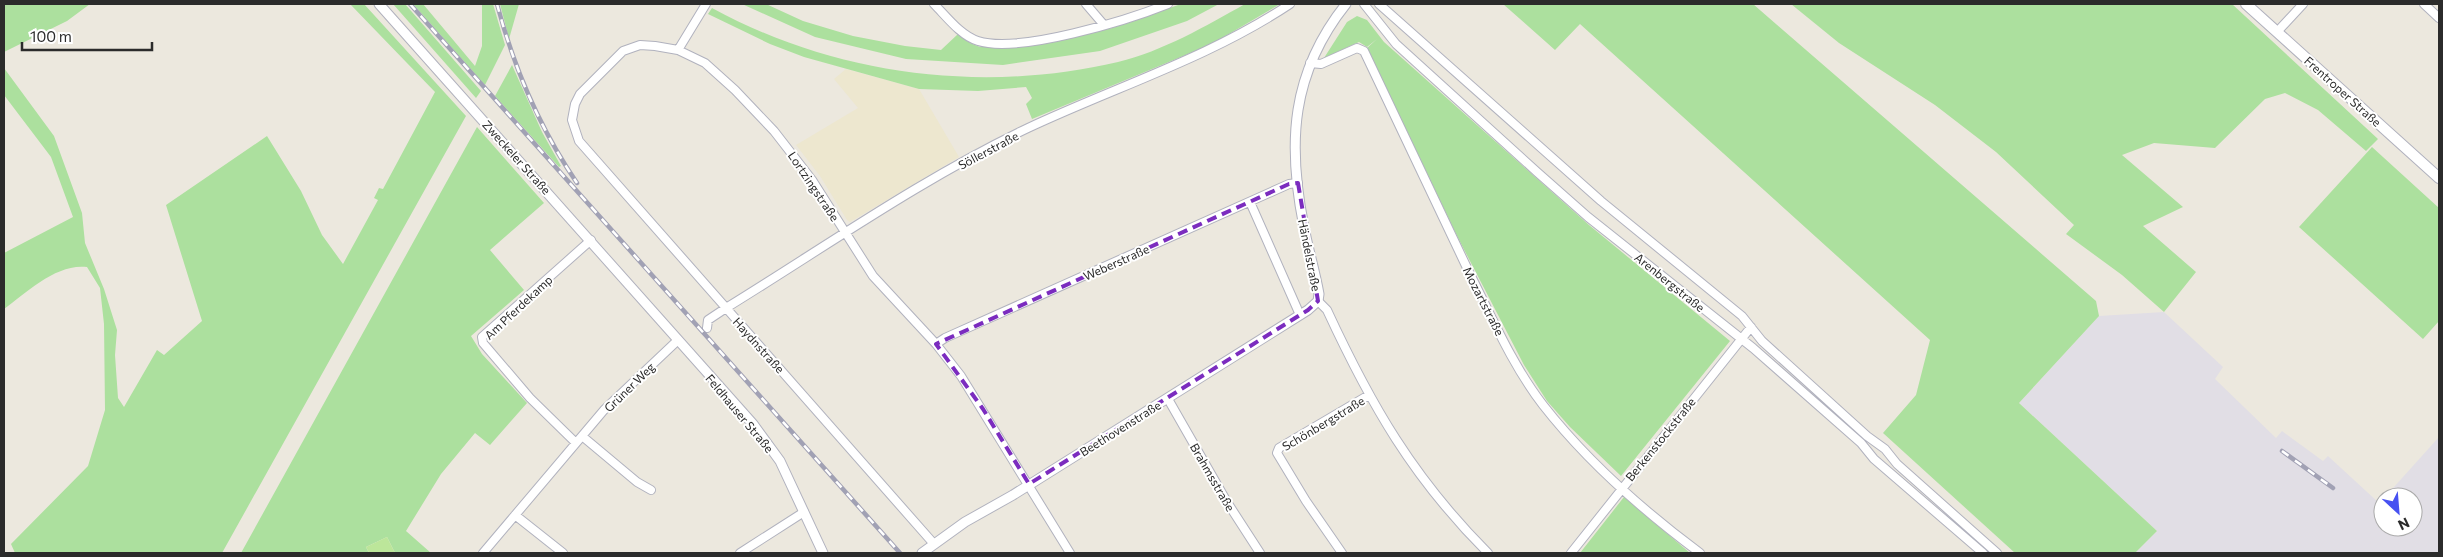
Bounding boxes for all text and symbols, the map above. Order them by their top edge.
scale bar [22,20,152,52]
text: 100 m [30,27,72,45]
street label: Frentroper Straße [2302,53,2384,129]
street label: Zweckeler Straße [480,117,554,197]
street label: Söllerstraße [956,128,1020,172]
street label: Lortzingstraße [786,148,842,224]
street label: Händelstraße [1296,218,1324,292]
street label: Weberstraße [1081,241,1151,283]
street label: Arenbergstraße [1632,250,1708,314]
street label: Mozartstraße [1461,264,1507,338]
street label: Am Pferdekamp [481,272,555,342]
street label: Haydnstraße [730,314,788,376]
street label: Grüner Weg [601,359,658,415]
street label: Feldhauser Straße [703,371,777,455]
street label: Schönbergstraße [1279,393,1367,453]
street label: Berkenstockstraße [1622,395,1698,483]
street label: Beethovenstraße [1077,397,1163,459]
street label: Brahmsstraße [1188,440,1238,514]
north arrow [2373,487,2423,537]
text: N [2395,514,2412,534]

